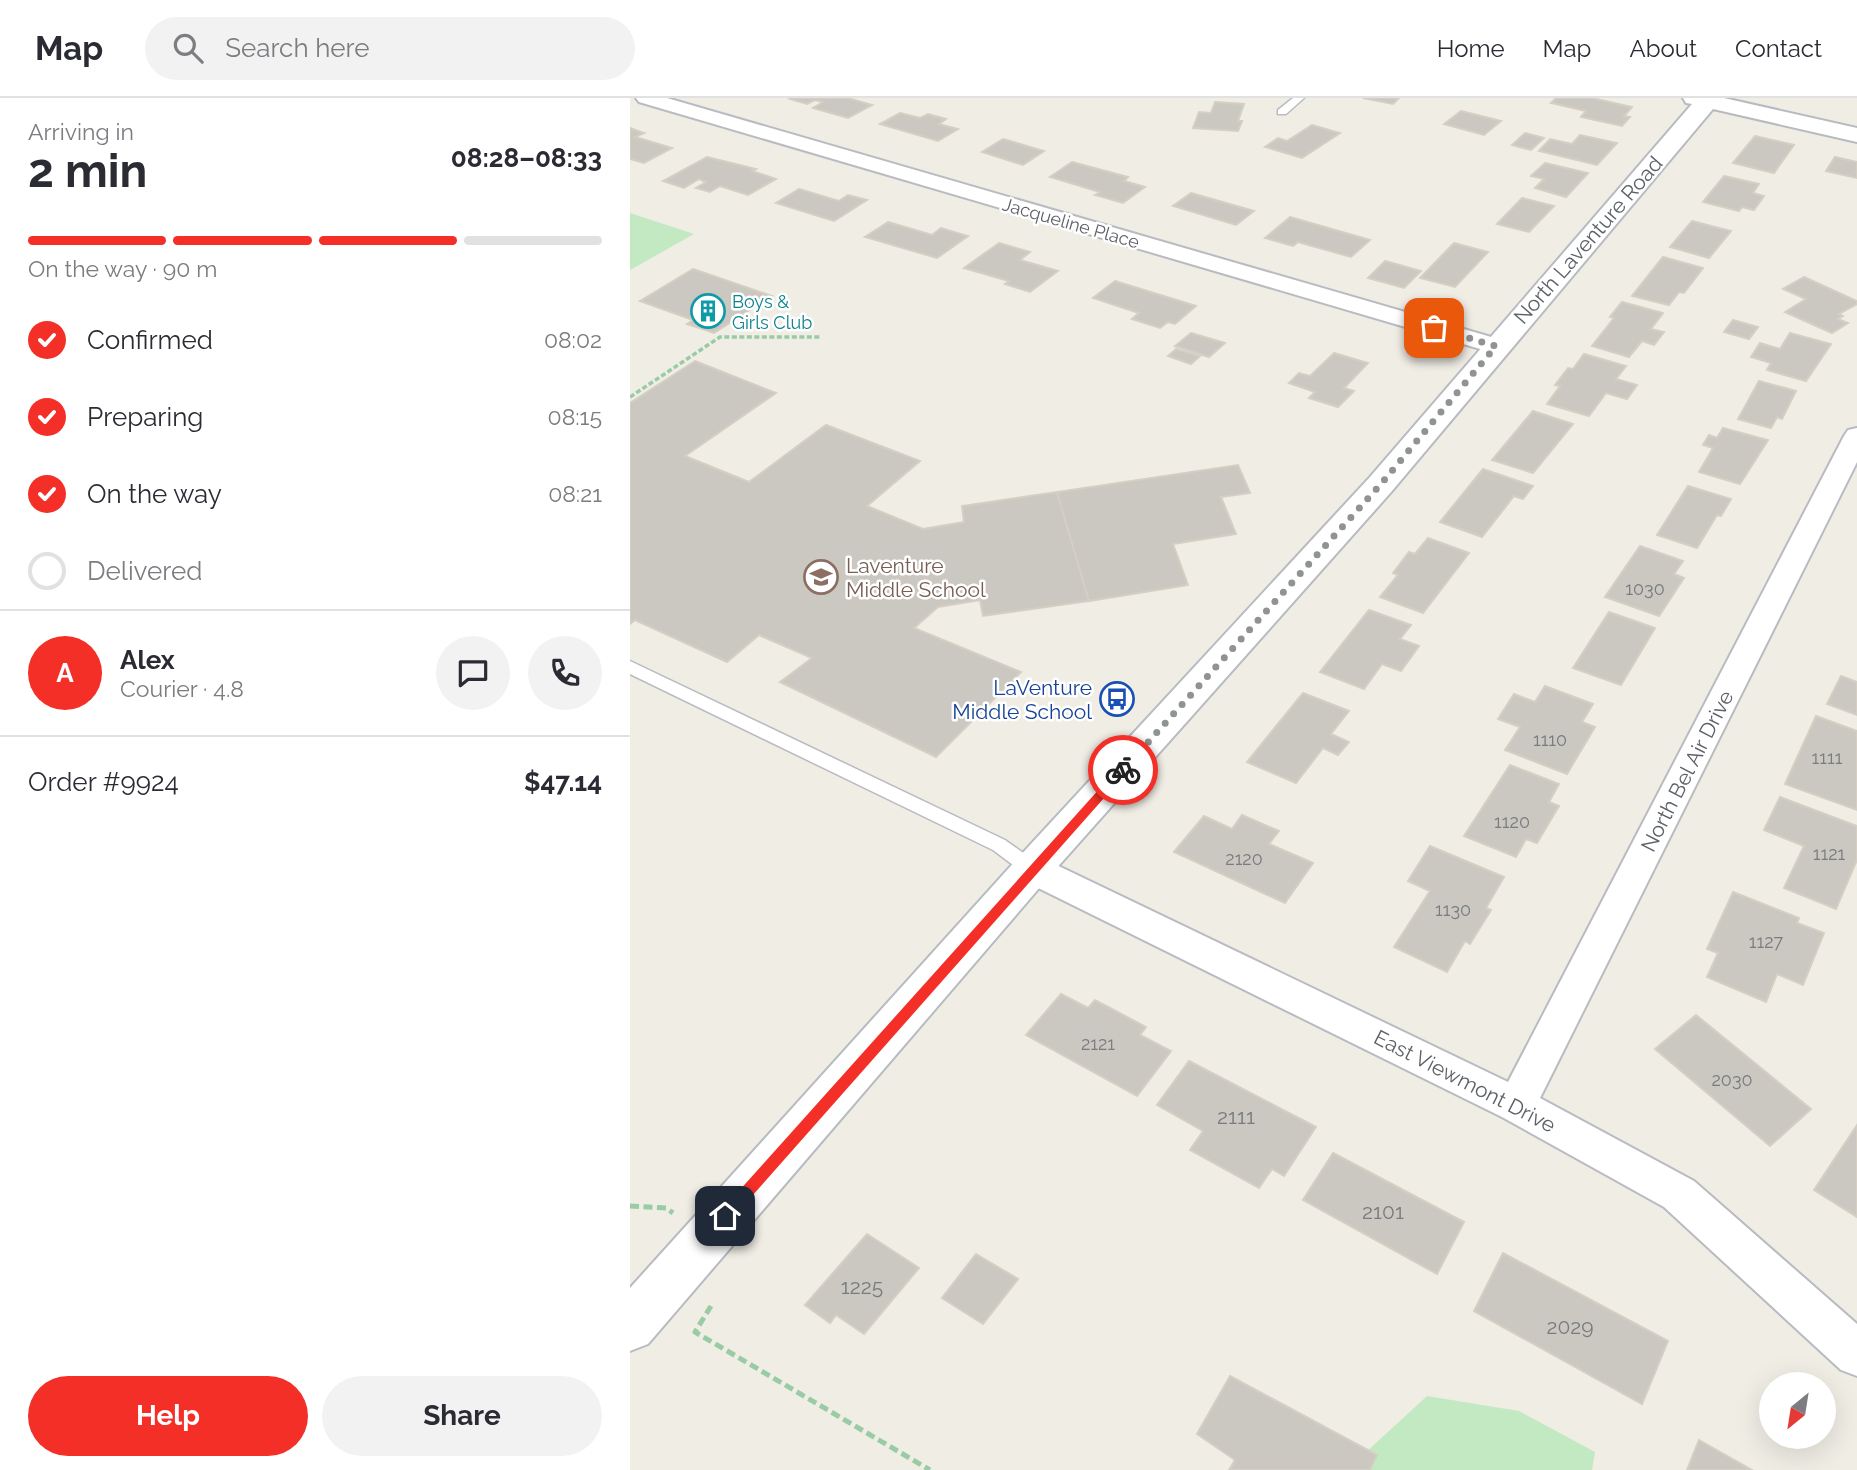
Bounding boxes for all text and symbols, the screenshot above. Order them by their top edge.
search box [145,17,635,80]
text: Map [35,29,103,68]
icon: search [169,29,207,67]
text: Search here [225,33,370,63]
text: Home [1437,34,1505,63]
text: Map [1543,34,1591,63]
text: About [1629,34,1697,63]
text: Contact [1735,34,1822,63]
text: Arriving in [28,118,134,145]
text: 08:28–08:33 [451,143,602,173]
text: 2 min [28,144,147,198]
street label: North Laventure Road [1508,151,1668,329]
street label: Jacqueline Place [1000,193,1142,253]
text: On the way · 90 m [28,255,217,282]
place label: Boys & Girls Club [732,291,812,333]
building icon: Boys & Girls Club [689,292,727,330]
pin [1404,298,1464,358]
icon: bag [1415,309,1453,347]
icon: check [28,321,66,359]
text: Confirmed [87,325,213,355]
text: 08:02 [544,326,602,353]
icon: check [28,398,66,436]
text: Preparing [87,402,203,432]
text: 08:15 [548,403,602,430]
icon: check [28,475,66,513]
text: On the way [87,479,222,509]
text: 08:21 [548,480,602,507]
place label: Laventure Middle School [846,553,986,602]
text: Delivered [87,556,202,586]
school or university icon: Laventure Middle School [802,558,840,596]
house number: 1030 [1625,578,1665,599]
button: chat [436,636,510,710]
button: phone [528,636,602,710]
text: Alex [120,645,175,675]
text: A [56,658,74,688]
text: Courier · 4.8 [120,675,244,702]
place label: LaVenture Middle School [952,675,1092,724]
bus stop icon: LaVenture Middle School [1098,680,1136,718]
street label: North Bel Air Drive [1636,686,1738,856]
house number: 1110 [1533,729,1567,750]
courier [1088,735,1158,805]
house number: 1111 [1812,747,1843,768]
icon: bike [1104,751,1142,789]
text: Order #9924 [28,767,179,797]
text: $47.14 [524,767,602,797]
house number: 1120 [1494,811,1530,832]
house number: 1121 [1813,843,1846,864]
house number: 2120 [1225,848,1263,869]
house number: 1130 [1435,899,1471,920]
house number: 1127 [1749,931,1784,952]
street label: East Viewmont Drive [1370,1024,1560,1138]
house number: 2121 [1081,1033,1115,1054]
house number: 2030 [1711,1069,1753,1090]
house number: 2111 [1217,1104,1255,1129]
pin [695,1186,755,1246]
icon: home [706,1197,744,1235]
house number: 2101 [1362,1199,1404,1224]
house number: 1225 [841,1274,883,1299]
house number: 2029 [1546,1314,1594,1339]
north arrow [1759,1372,1836,1449]
map controls [1759,1372,1836,1449]
button: Help [28,1376,308,1456]
button: Share [322,1376,602,1456]

